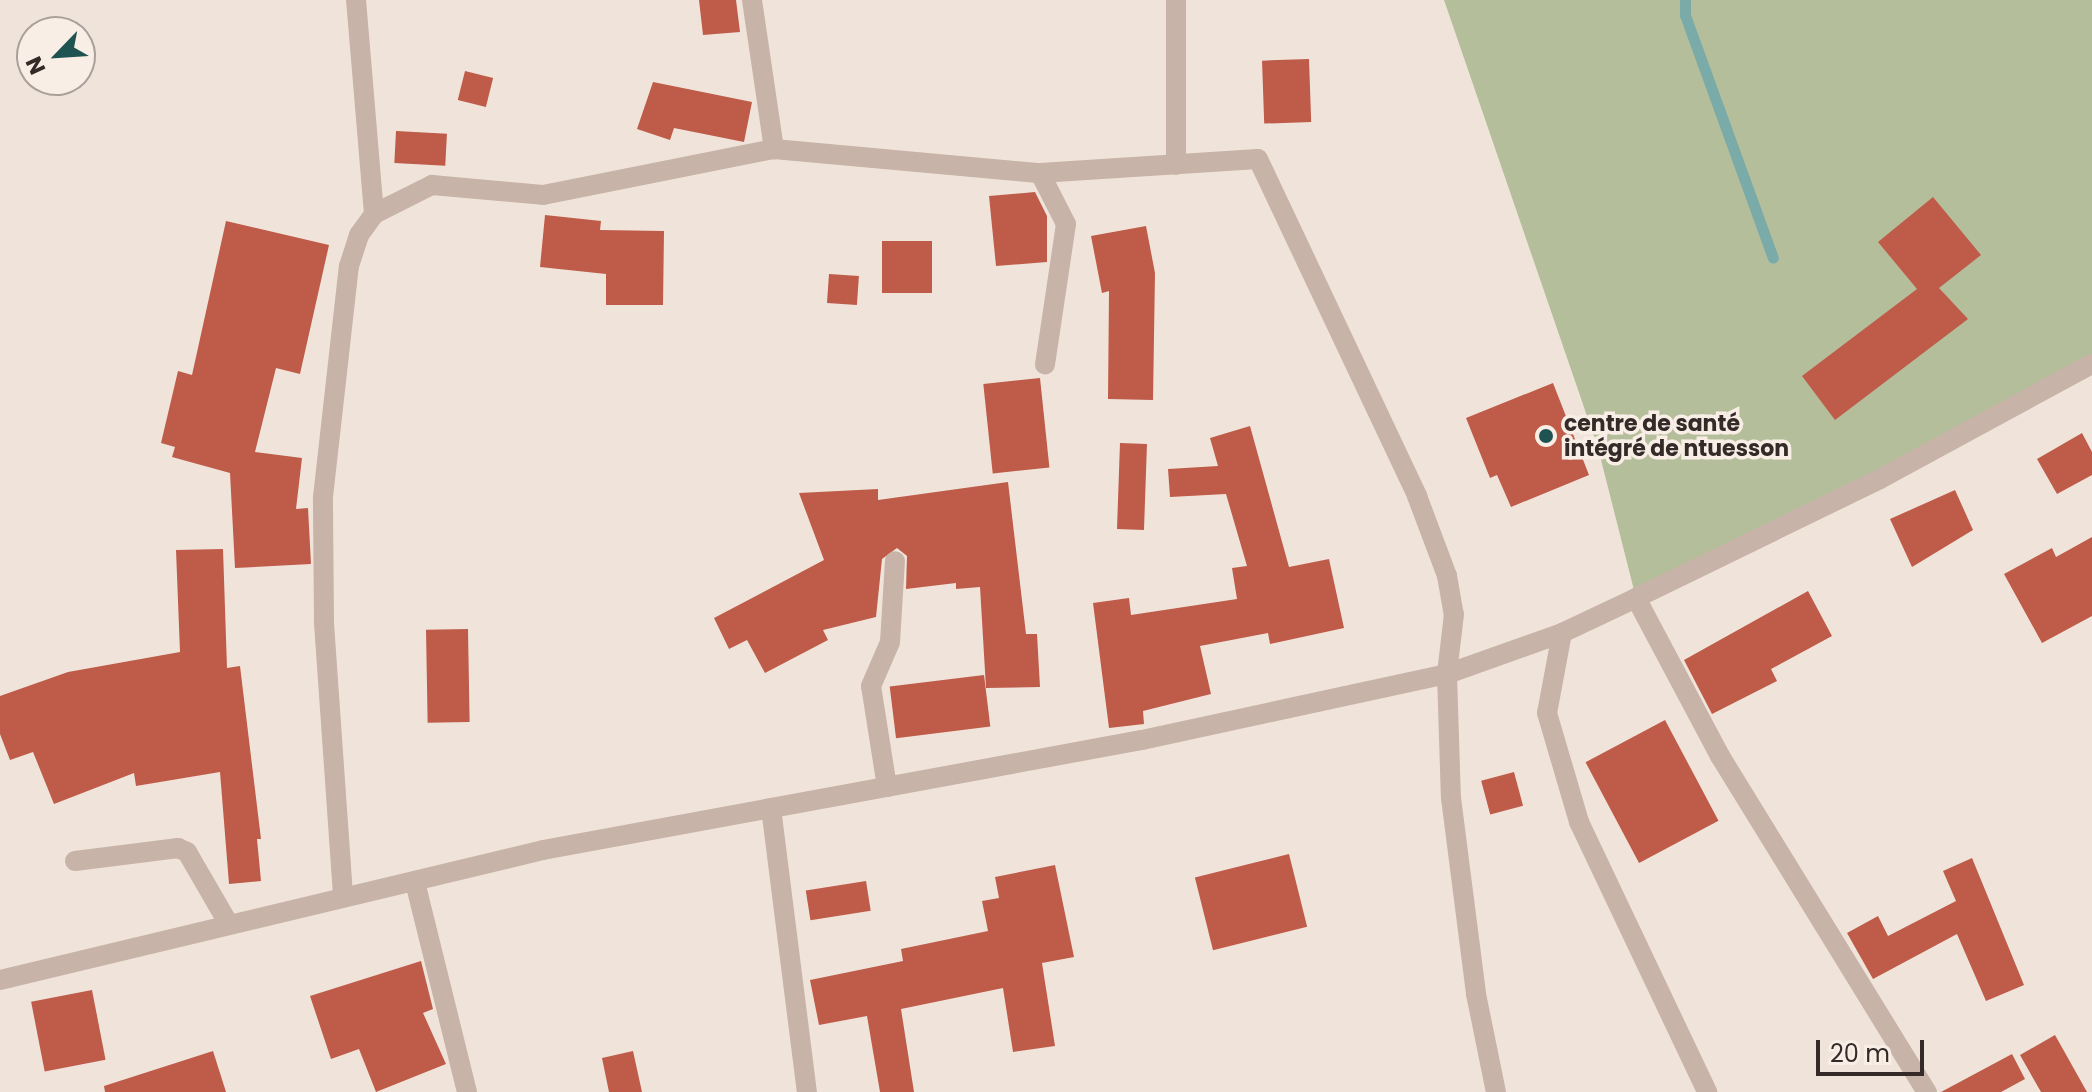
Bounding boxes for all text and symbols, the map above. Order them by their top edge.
north arrow [16,16,96,96]
text: N [18,51,53,80]
place label: centre de santé intégré de ntuesson [1564,410,1789,462]
marker: centre de santé intégré de ntuesson [1535,425,1557,447]
scale bar [1820,1024,1928,1074]
text: 20 m [1830,1037,1890,1070]

